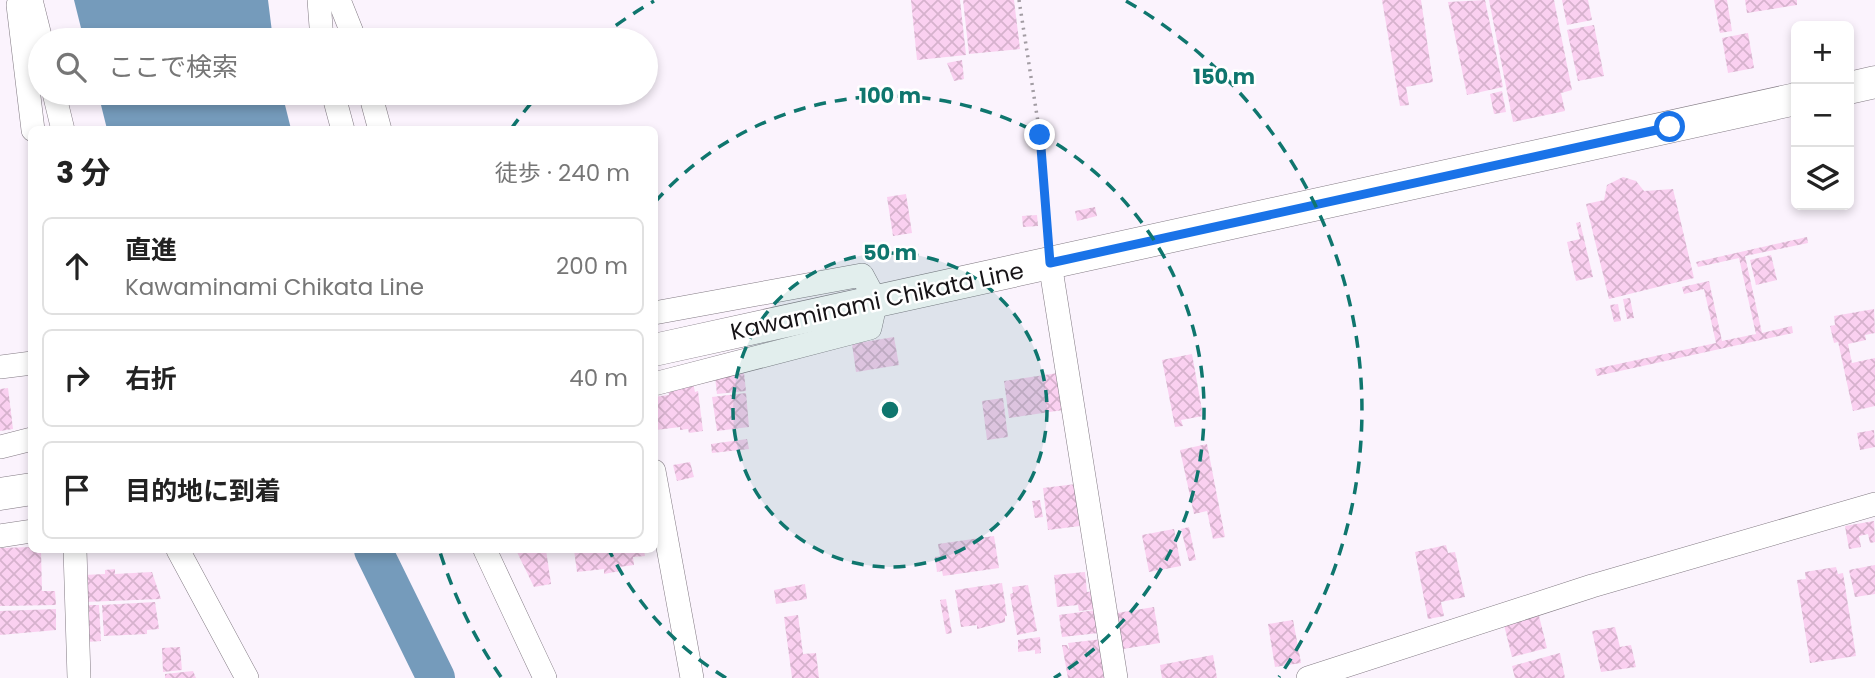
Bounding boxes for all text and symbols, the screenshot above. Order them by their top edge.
map controls [1791,21,1854,210]
button: + [1791,21,1854,84]
search box [28,28,658,105]
icon: search [52,48,90,86]
text: ここで検索 [108,49,238,85]
text: 150 m [1193,62,1255,91]
text: 100 m [859,81,921,110]
button: − [1791,84,1854,147]
route start [1654,111,1685,142]
route end [1024,119,1055,150]
button: layers [1791,147,1854,210]
text: 3 分 [56,151,111,194]
text: 徒歩 · 240 m [495,157,630,189]
text: 直進 [125,232,177,268]
text: 50 m [863,238,917,267]
icon: ahead [58,247,96,285]
text: 200 m [556,250,628,282]
street label: Kawaminami Chikata Line [727,254,1027,348]
text: Kawaminami Chikata Line [125,271,424,303]
icon: right [58,359,96,397]
text: 右折 [125,361,177,397]
text: 40 m [569,362,628,394]
centre of rings [878,398,902,422]
icon: arrive [58,471,96,509]
text: 目的地に到着 [125,473,281,509]

